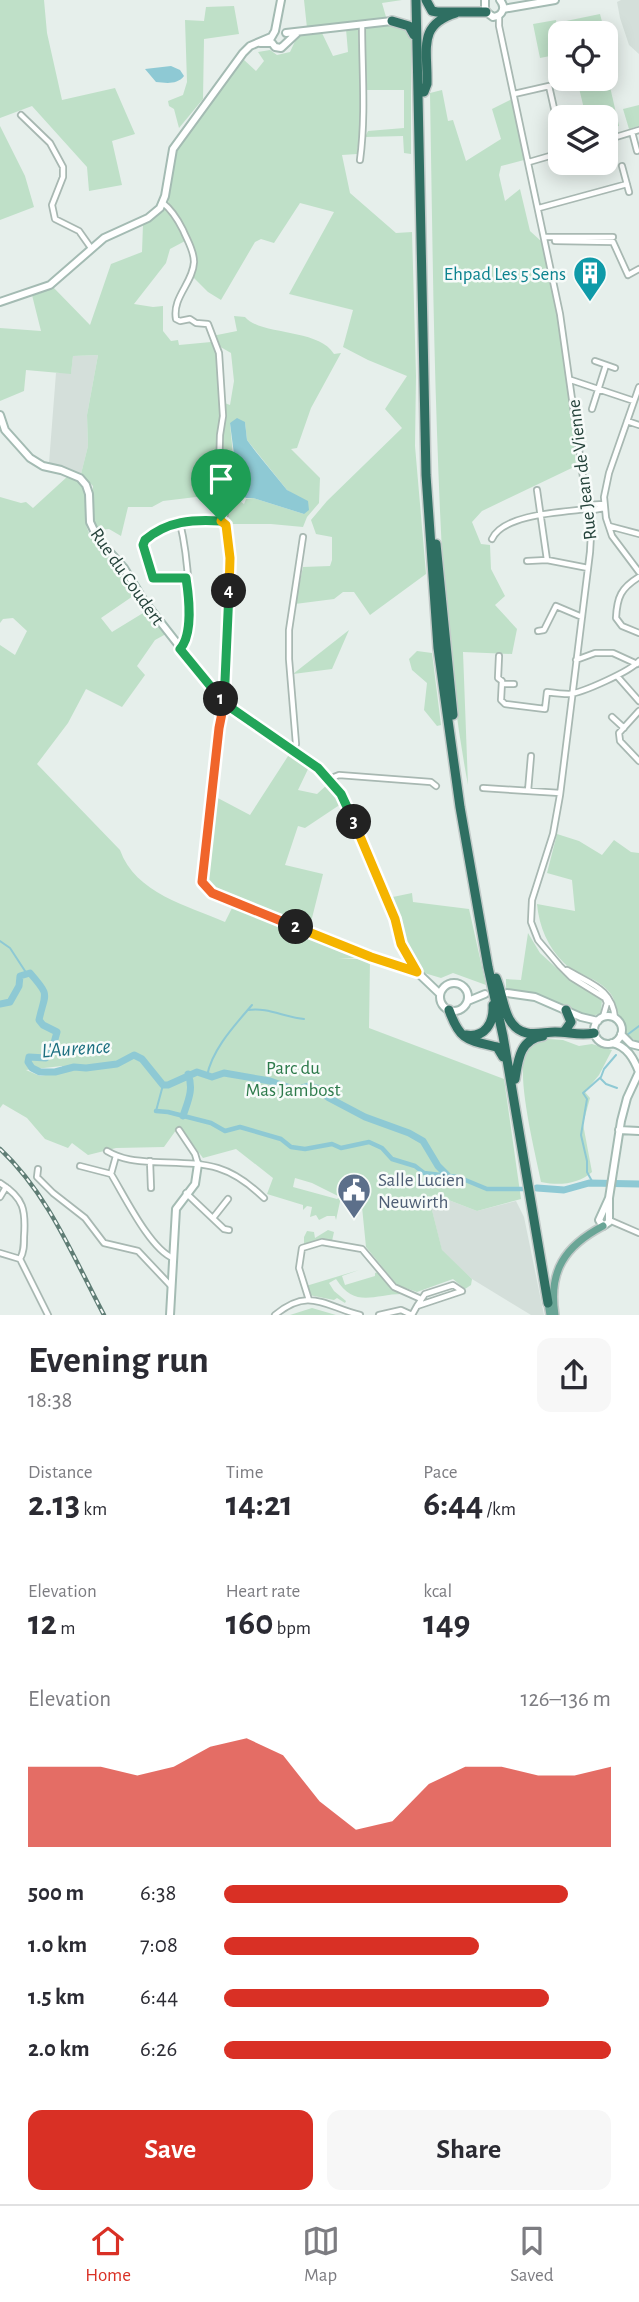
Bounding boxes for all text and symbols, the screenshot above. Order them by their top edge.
map controls [548,21,618,175]
button: locate [548,21,618,91]
button: layers [548,105,618,175]
building icon: Ehpad Les 5 Sens [571,254,609,303]
place label: Ehpad Les 5 Sens [444,265,566,284]
street label: Rue Jean de Vienne [564,398,601,541]
pin [191,449,251,521]
icon: arrive [202,460,240,498]
street label: Rue du Coudert [86,525,167,629]
pin: 4 [212,574,246,608]
text: 4 [224,581,233,600]
pin: 1 [204,682,238,716]
text: 1 [217,689,224,708]
pin: 3 [336,804,372,840]
text: 3 [349,812,358,831]
pin: 2 [278,909,314,944]
text: 2 [291,917,300,936]
water label: L'Aurence [41,1036,111,1061]
park label: Parc du Mas Jambost [245,1059,341,1100]
public building icon: Salle Lucien Neuwirth [335,1171,373,1220]
place label: Salle Lucien Neuwirth [378,1171,465,1212]
button: share [537,1338,611,1412]
text: Evening run [28,1342,209,1380]
text: 18:38 [28,1389,72,1412]
text: Distance [28,1463,92,1482]
text: Time [226,1463,264,1482]
text: Pace [423,1463,458,1482]
text: 2.13 [28,1487,80,1522]
text: 14:21 [226,1487,293,1522]
text: 6:44 [423,1487,483,1522]
text: km [80,1500,107,1519]
text: /km [483,1500,516,1519]
text: Elevation [28,1582,97,1601]
text: Heart rate [226,1582,300,1601]
text: kcal [423,1582,452,1601]
text: 12 [28,1606,57,1641]
text: 160 [226,1606,273,1641]
text: 149 [423,1606,470,1641]
text: m [57,1619,75,1638]
text: bpm [273,1619,311,1638]
text: Elevation [28,1688,111,1711]
text: 126–136 m [520,1688,611,1711]
text: 500 m [28,1882,84,1905]
text: 6:38 [140,1882,176,1905]
text: 1.0 km [28,1934,87,1957]
text: 7:08 [140,1934,178,1957]
text: 1.5 km [28,1986,85,2009]
text: 6:44 [140,1986,178,2009]
text: 2.0 km [28,2038,90,2061]
text: 6:26 [140,2038,177,2061]
button: Save [28,2110,313,2190]
button: Share [327,2110,611,2190]
tab: Home [85,2222,131,2287]
tab: Map [302,2222,340,2287]
tab: Saved [510,2222,554,2287]

